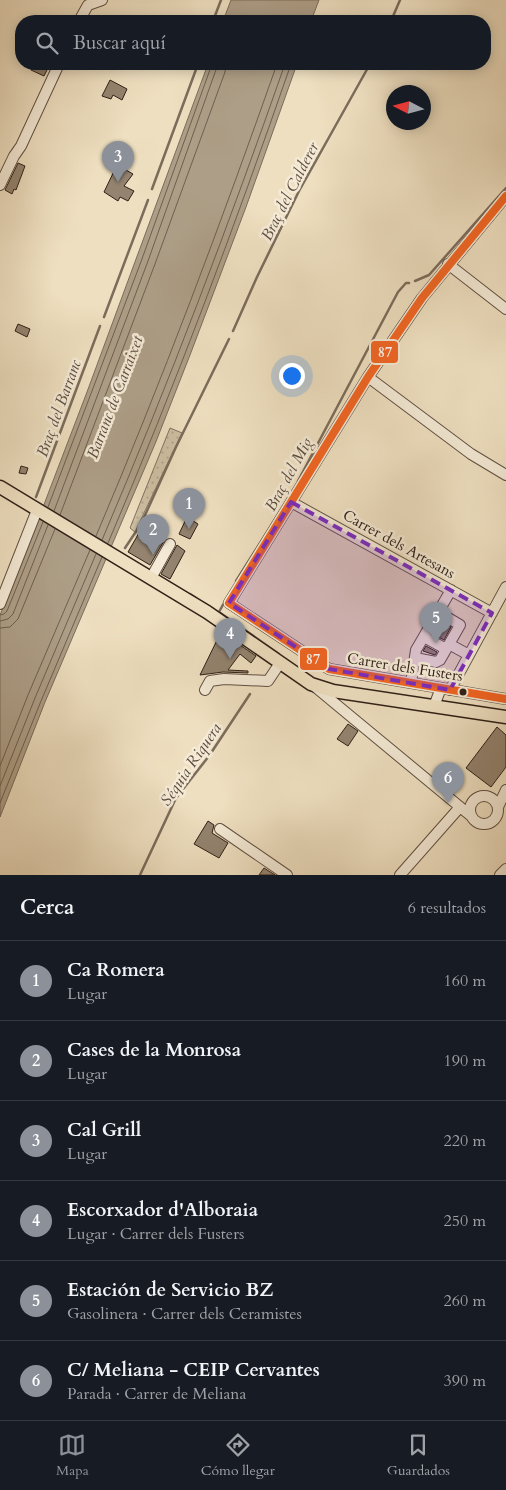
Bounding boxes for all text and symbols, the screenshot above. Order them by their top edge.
search box [15,15,491,70]
icon: search [33,29,61,57]
text: Buscar aquí [73,30,166,56]
north arrow [386,85,431,130]
water label: Braç del Calderer [256,138,324,244]
pin: 3 [102,141,134,182]
water label: Barranc de Carraixet [81,332,149,462]
line badge: 87 [370,340,399,364]
text: 87 [378,343,392,362]
water label: Braç del Barranc [31,356,87,460]
your location [279,363,305,389]
water label: Braç del Mig [260,433,318,515]
pin: 1 [173,488,205,529]
street label: Carrer dels Artesans [339,505,459,583]
pin: 2 [137,514,169,555]
pin: 5 [420,602,452,643]
pin: 4 [214,618,246,659]
line badge: 87 [299,647,328,671]
street label: Carrer dels Fusters [346,648,464,686]
text: 87 [306,650,320,669]
unlabelled marker [458,687,468,697]
water label: Séquia Riquera [155,719,227,810]
pin: 6 [432,762,464,803]
text: Cerca [20,893,74,922]
text: 6 resultados [408,897,486,919]
text: Ca Romera [67,957,165,983]
text: 1 [32,970,40,992]
text: 160 m [444,970,486,992]
text: Lugar [67,983,107,1005]
text: Cases de la Monrosa [67,1037,241,1063]
text: 2 [32,1050,40,1072]
text: 190 m [444,1050,486,1072]
text: Lugar [67,1063,107,1085]
text: Cal Grill [67,1117,141,1143]
text: 3 [32,1130,40,1152]
text: 220 m [444,1130,486,1152]
text: Lugar [67,1143,107,1165]
text: Escorxador d'Alboraia [67,1197,258,1223]
text: 4 [32,1210,40,1232]
text: 250 m [444,1210,486,1232]
text: Lugar · Carrer dels Fusters [67,1223,244,1245]
text: Estación de Servicio BZ [67,1277,274,1303]
text: 5 [32,1290,40,1312]
text: 260 m [444,1290,486,1312]
text: Gasolinera · Carrer dels Ceramistes [67,1303,302,1325]
text: C/ Meliana - CEIP Cervantes [67,1357,320,1383]
text: 6 [32,1370,40,1392]
text: 390 m [444,1370,486,1392]
text: Parada · Carrer de Meliana [67,1383,246,1405]
tab: Mapa [56,1431,89,1480]
tab: Cómo llegar [201,1431,275,1480]
tab: Guardados [387,1431,450,1480]

